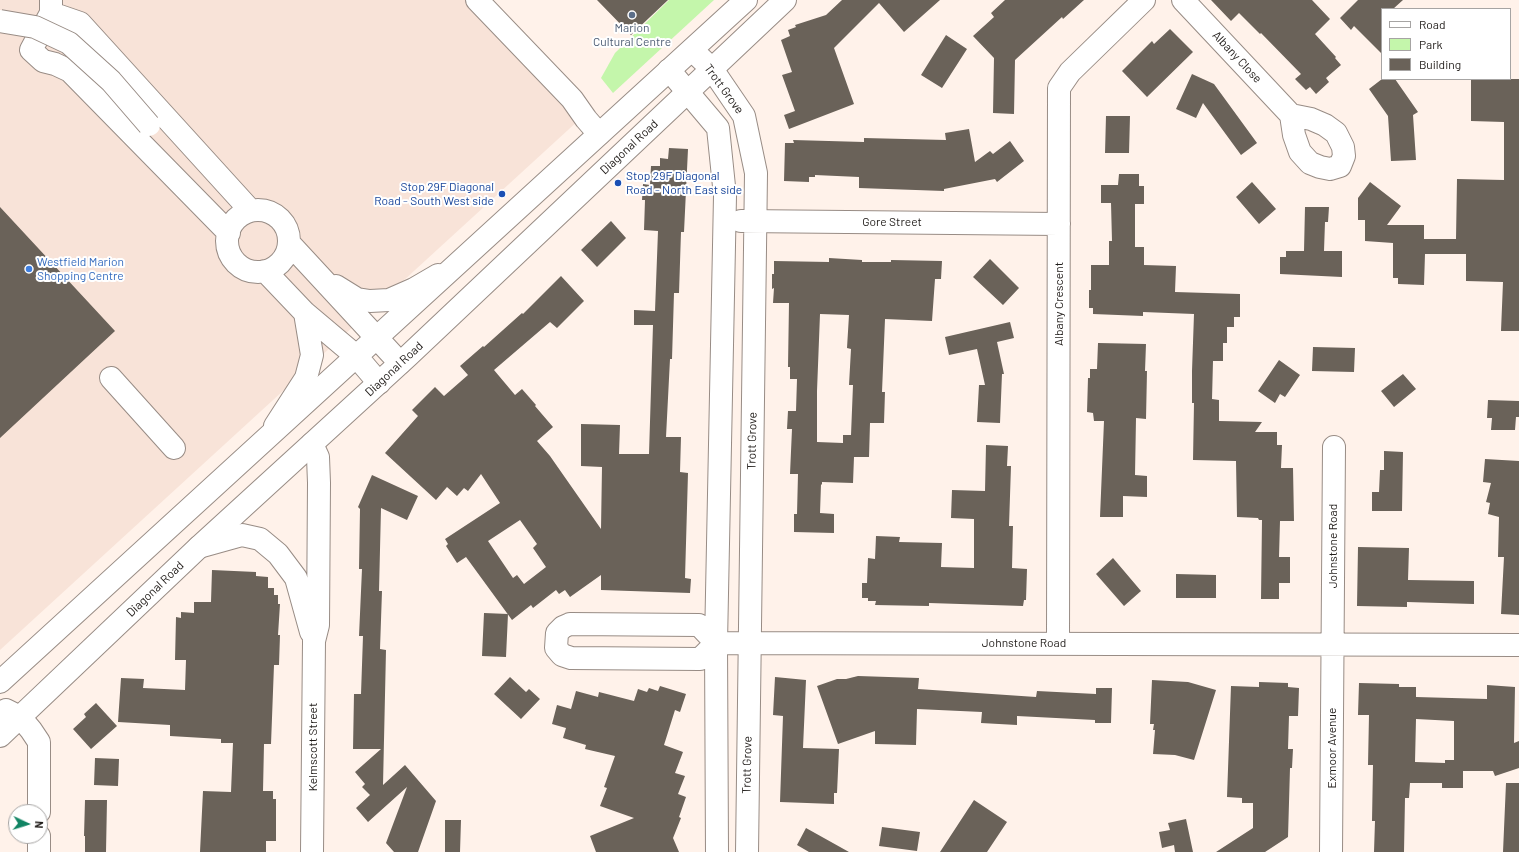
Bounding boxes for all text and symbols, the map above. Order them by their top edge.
legend [1381,8,1511,80]
marker: Marion Cultural Centre [627,10,637,20]
text: Road [1419,17,1446,31]
place label: Marion Cultural Centre [593,21,671,49]
street label: Albany Close [1209,28,1265,86]
text: Park [1419,37,1443,51]
text: Building [1419,57,1461,71]
street label: Trott Grove [701,61,747,117]
street label: Diagonal Road [597,117,661,177]
place label: Stop 29F Diagonal Road - North East side [626,169,742,197]
marker: Stop 29F Diagonal Road - North East side [613,178,623,188]
place label: Stop 29F Diagonal Road - South West side [374,180,494,208]
marker: Stop 29F Diagonal Road - South West side [497,189,507,199]
street label: Gore Street [862,215,922,229]
place label: Westfield Marion Shopping Centre [37,255,124,283]
street label: Albany Crescent [1052,262,1066,346]
marker: Westfield Marion Shopping Centre [24,264,34,274]
street label: Diagonal Road [362,339,426,399]
street label: Trott Grove [744,412,760,470]
street label: Johnstone Road [1326,504,1340,588]
street label: Diagonal Road [123,558,187,620]
street label: Johnstone Road [982,636,1066,650]
street label: Kelmscott Street [306,703,320,791]
street label: Exmoor Avenue [1325,708,1339,788]
street label: Trott Grove [739,736,755,794]
north arrow [8,804,48,844]
text: N [33,821,46,829]

